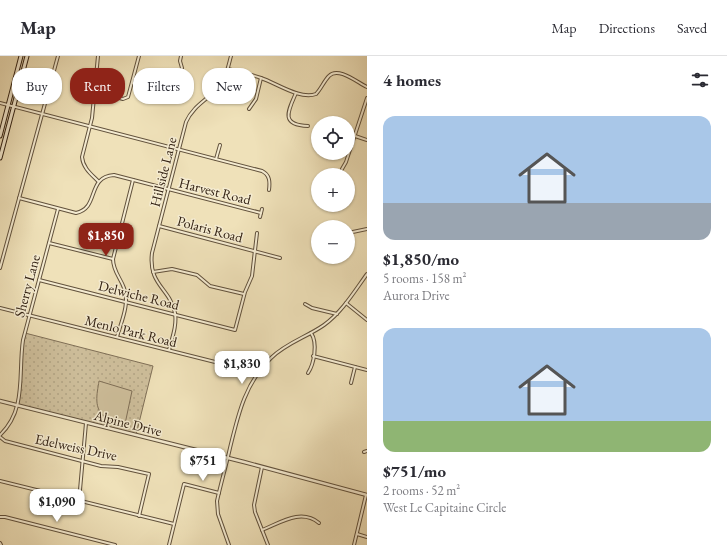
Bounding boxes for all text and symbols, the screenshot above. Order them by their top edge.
text: Map [20,15,56,40]
text: Map [551,19,577,37]
text: Directions [599,19,655,37]
text: Saved [677,19,707,37]
chip: Buy [12,68,62,104]
chip: Rent [70,68,125,104]
chip: Filters [133,68,194,104]
chip: New [202,68,256,104]
text: 4 homes [383,69,441,91]
icon: filters [689,69,711,91]
map controls [311,116,355,264]
button: locate [311,116,355,160]
street label: Hillside Lane [146,135,180,209]
icon: home [511,142,583,214]
button: + [311,168,355,212]
street label: Harvest Road [177,173,254,209]
street label: Polaris Road [175,212,246,247]
button: − [311,220,355,264]
pin: $1,850 [73,223,139,257]
text: $1,850 [88,227,124,244]
text: $1,850/mo [383,248,459,270]
street label: Sherry Lane [10,252,44,319]
text: 5 rooms · 158 m² [383,270,467,287]
street label: Delwiche Road [97,276,182,314]
text: Aurora Drive [383,287,450,304]
street label: Menlo Park Road [83,311,180,351]
pin: $1,830 [209,351,275,385]
icon: home [511,354,583,426]
text: $1,830 [224,355,260,372]
street label: Alpine Drive [91,406,164,440]
street label: Edelweiss Drive [33,430,119,465]
pin: $751 [179,448,227,482]
text: $751 [190,452,216,469]
text: $751/mo [383,460,446,482]
text: 2 rooms · 52 m² [383,482,460,499]
pin: $1,090 [24,489,90,523]
text: $1,090 [39,493,75,510]
text: West Le Capitaine Circle [383,499,506,516]

